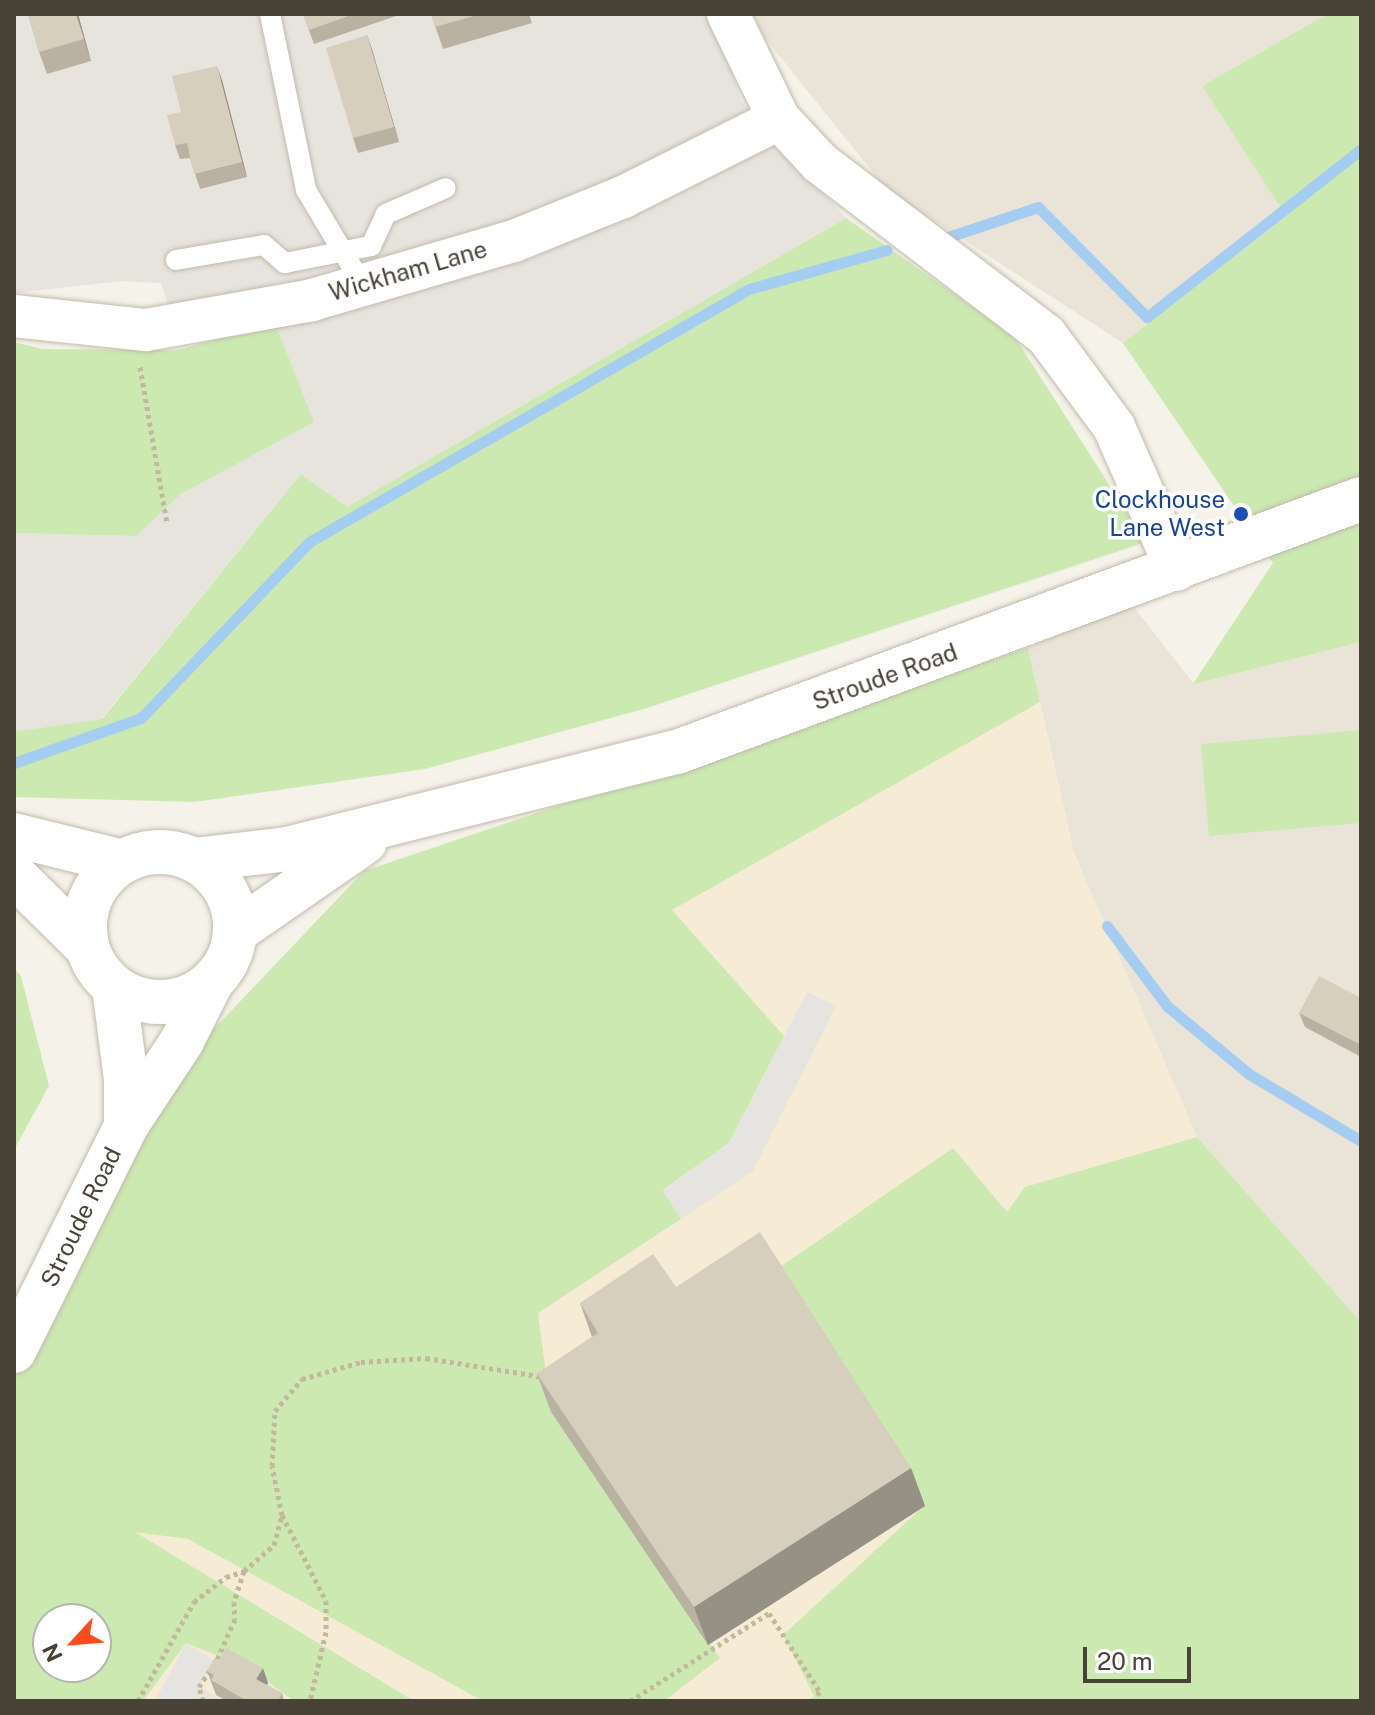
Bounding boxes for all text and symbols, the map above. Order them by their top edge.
street label: Wickham Lane [326,235,490,307]
place label: Clockhouse Lane West [1095,486,1225,542]
marker: Clockhouse Lane West [1232,505,1250,523]
street label: Stroude Road [809,637,961,717]
street label: Stroude Road [35,1142,127,1292]
north arrow [32,1603,112,1683]
scale bar [1087,1631,1195,1681]
text: N [37,1639,68,1666]
text: 20 m [1097,1647,1153,1675]

